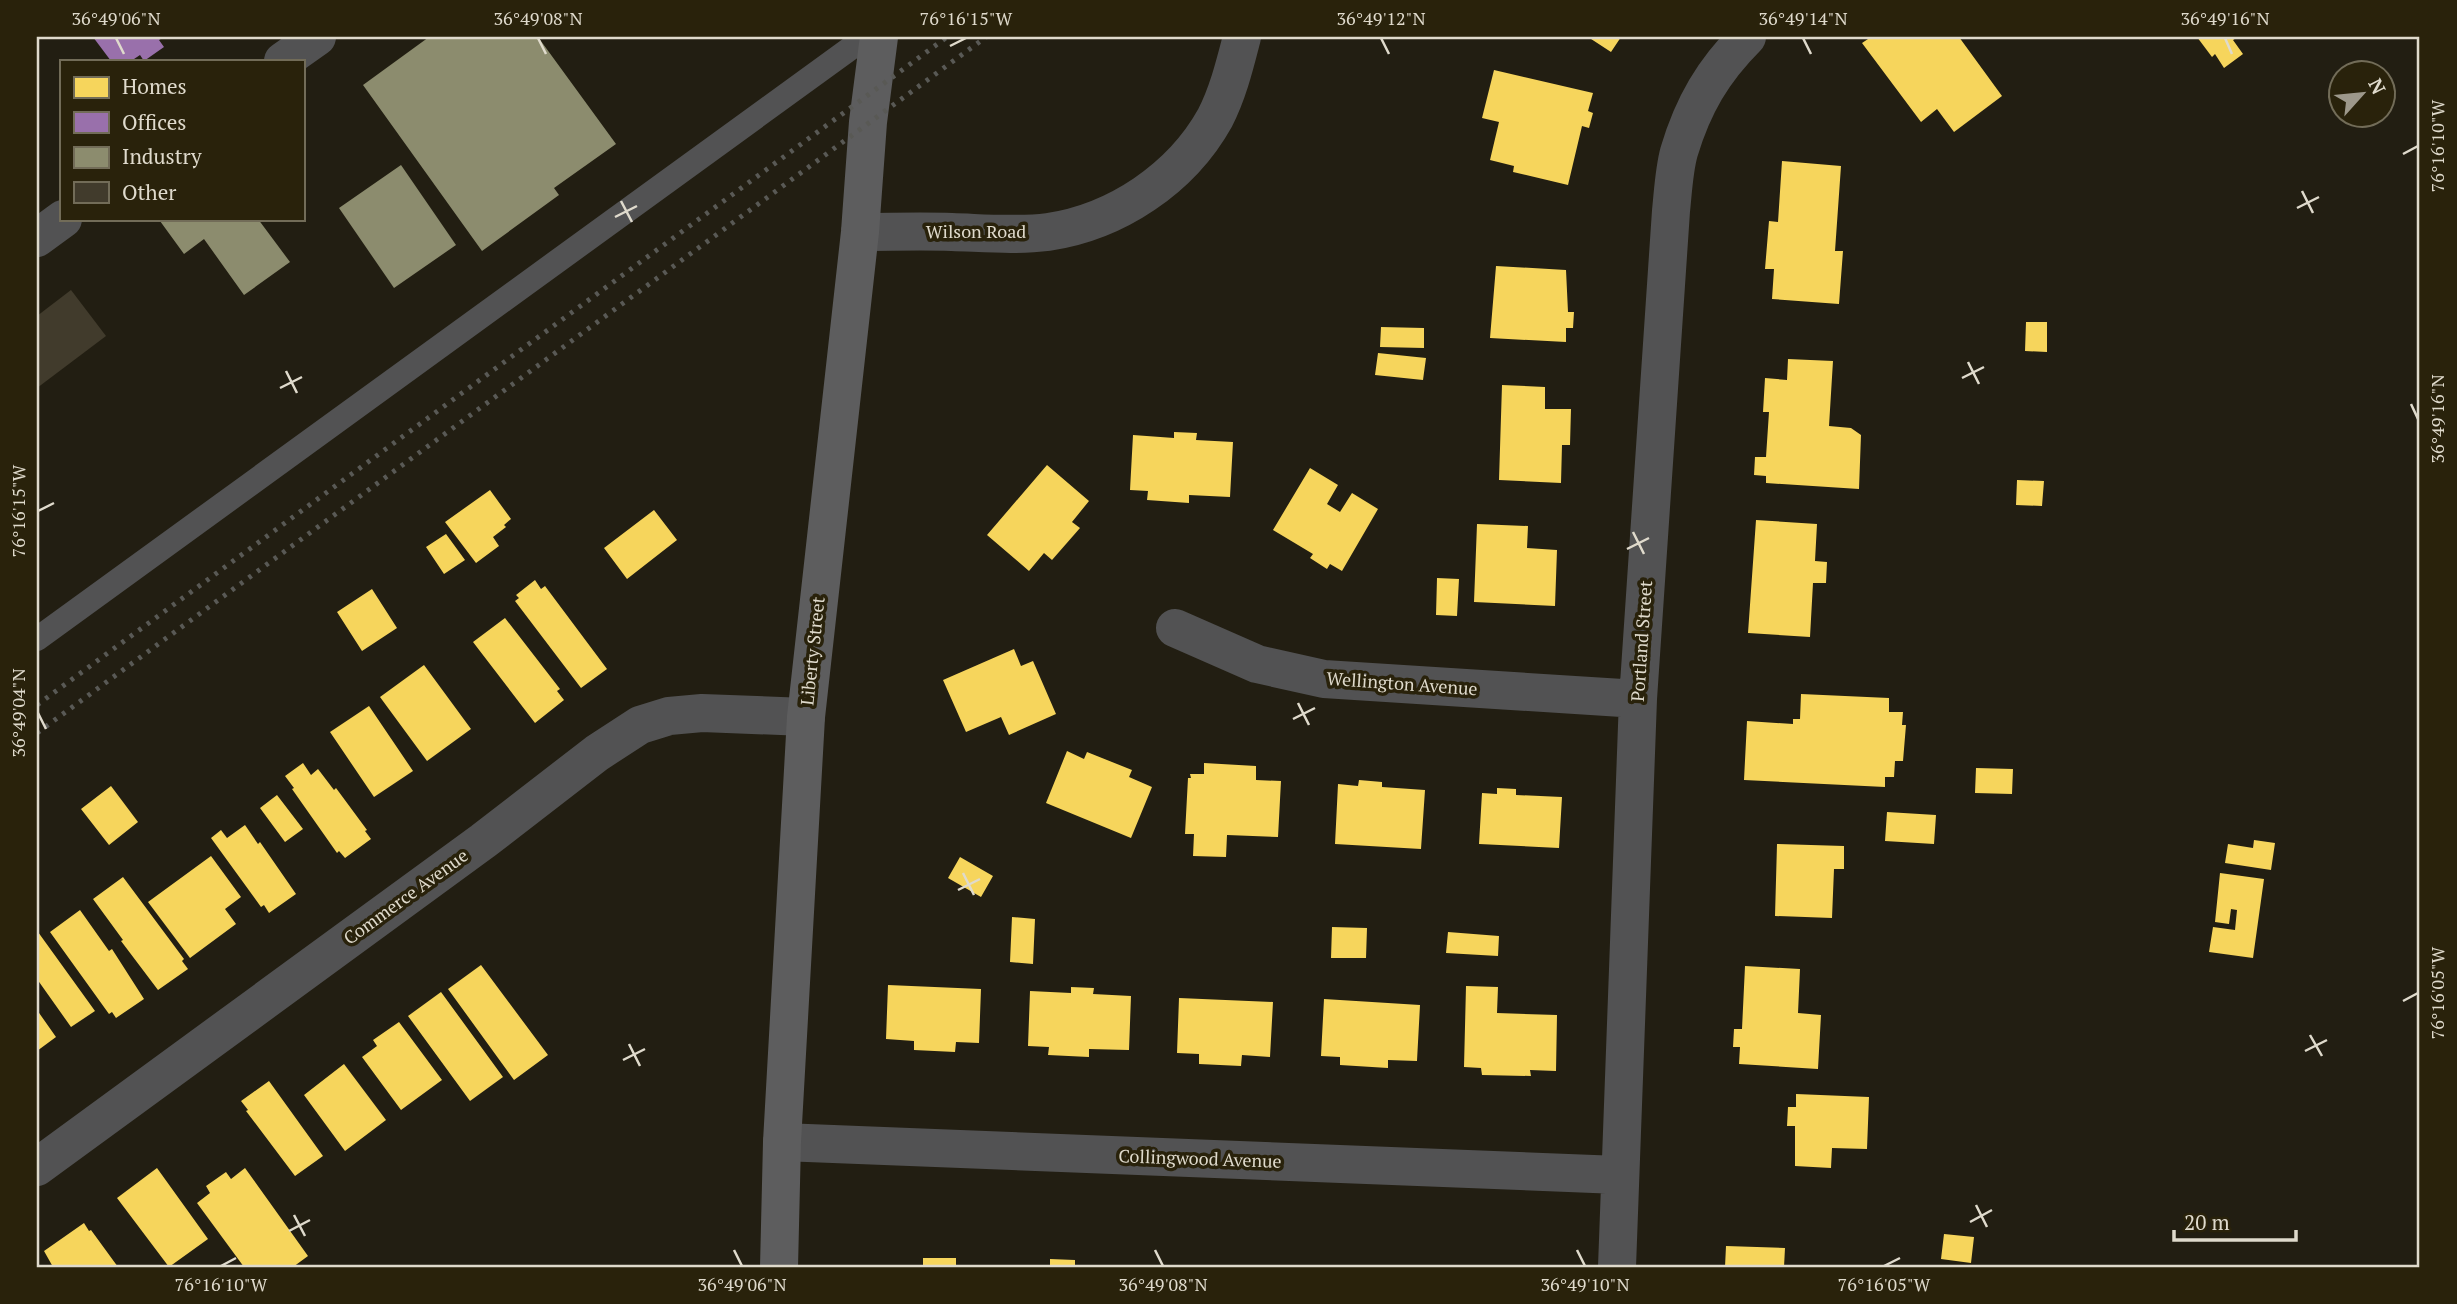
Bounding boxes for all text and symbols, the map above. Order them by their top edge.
text: 36°49'06"N [71,6,161,30]
text: 36°49'08"N [493,6,583,30]
text: 76°16'15"W [920,6,1013,30]
text: 36°49'12"N [1336,6,1426,30]
text: 36°49'14"N [1758,6,1848,30]
text: 36°49'16"N [2180,6,2270,30]
legend [60,60,304,220]
north arrow [2328,60,2398,130]
text: Homes [122,72,187,100]
text: N [2363,74,2392,99]
text: 76°16'10"W [2425,99,2449,192]
text: Offices [122,108,186,136]
text: Industry [122,142,202,170]
text: Other [122,178,176,206]
street label: Wilson Road [926,219,1026,243]
text: 36°49'16"N [2425,374,2449,464]
text: 76°16'15"W [6,464,30,557]
street label: Portland Street [1625,579,1657,702]
street label: Liberty Street [794,595,830,706]
street label: Wellington Avenue [1326,666,1478,700]
text: 36°49'04"N [6,668,30,758]
street label: Commerce Avenue [338,843,472,949]
text: 76°16'05"W [2425,946,2449,1039]
street label: Collingwood Avenue [1118,1143,1282,1173]
scale bar [2174,1199,2296,1243]
text: 20 m [2184,1208,2230,1236]
text: 76°16'10"W [175,1272,268,1296]
text: 36°49'06"N [697,1272,787,1296]
text: 36°49'08"N [1118,1272,1208,1296]
text: 36°49'10"N [1540,1272,1630,1296]
text: 76°16'05"W [1838,1272,1931,1296]

